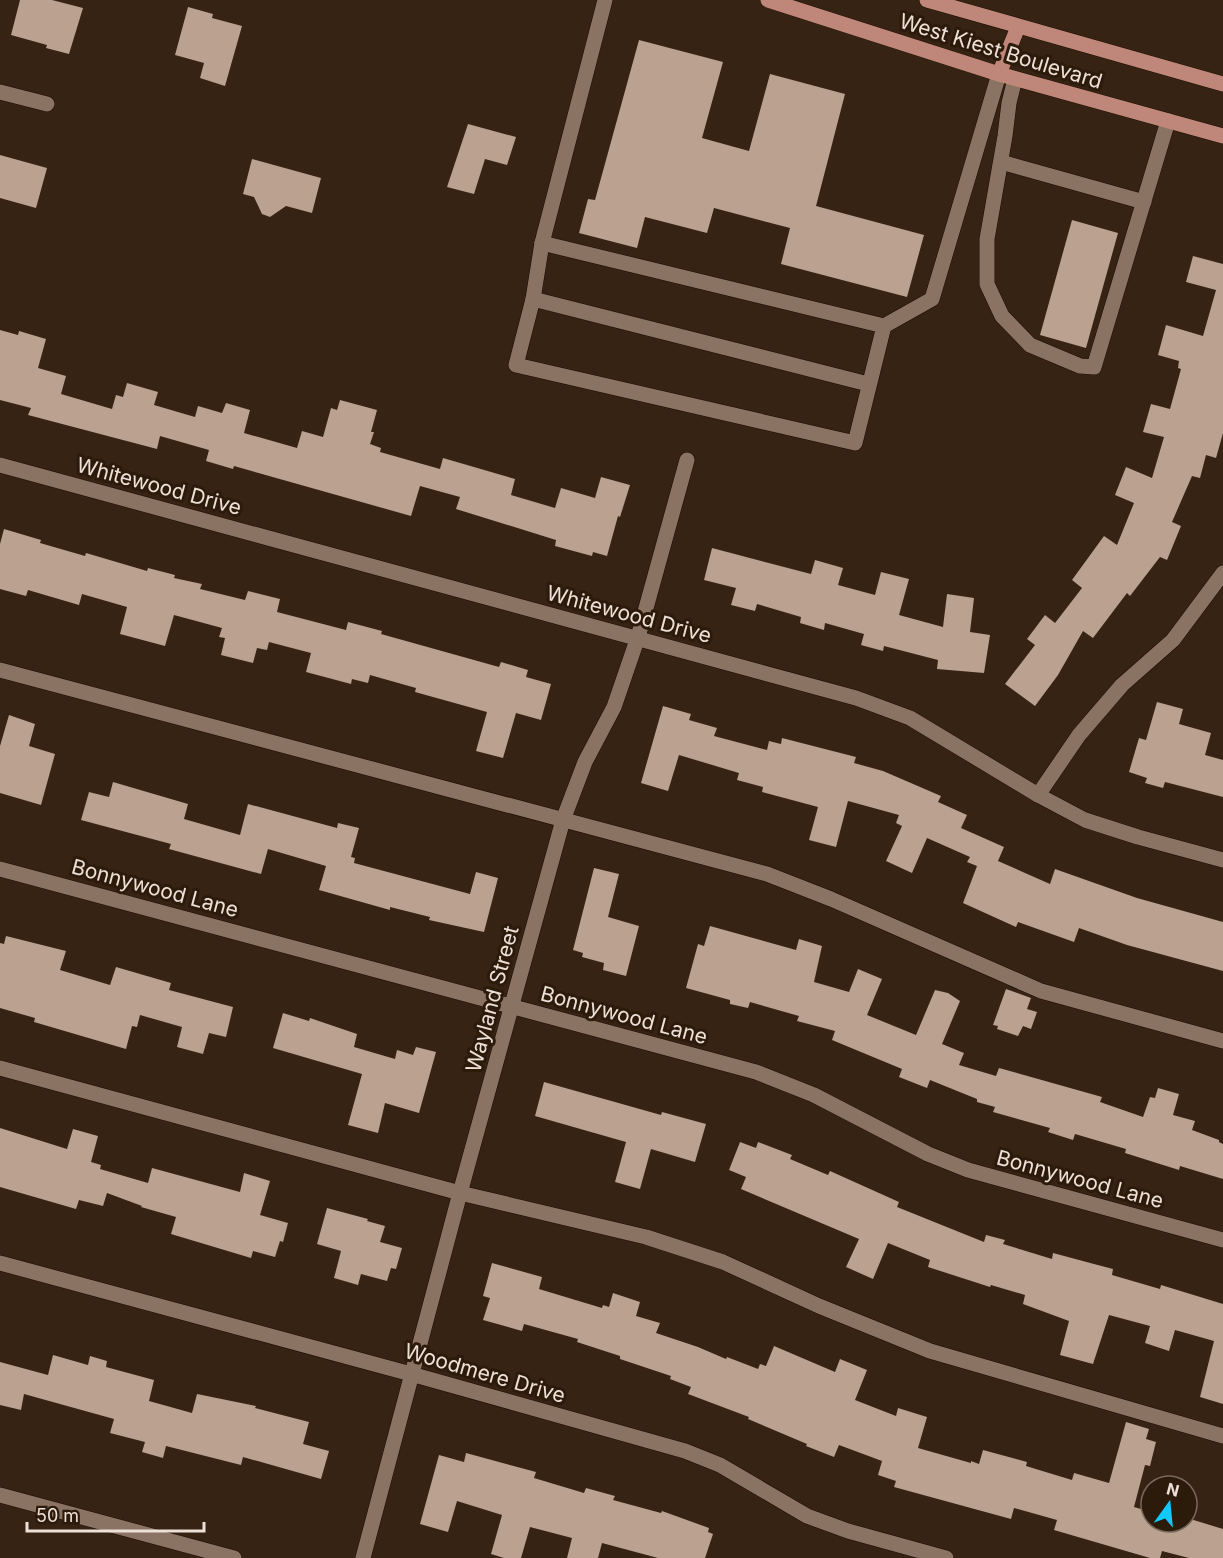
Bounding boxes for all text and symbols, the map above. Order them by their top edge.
street label: West Kiest Boulevard [896,8,1106,94]
street label: Whitewood Drive [74,452,244,520]
street label: Whitewood Drive [544,580,714,648]
street label: Bonnywood Lane [69,854,241,922]
street label: Wayland Street [460,923,524,1075]
street label: Bonnywood Lane [538,981,710,1049]
street label: Bonnywood Lane [994,1145,1166,1213]
street label: Woodmere Drive [402,1338,568,1408]
north arrow [1139,1474,1199,1534]
text: N [1164,1478,1181,1501]
scale bar [27,1495,204,1533]
text: 50 m [36,1505,79,1526]

